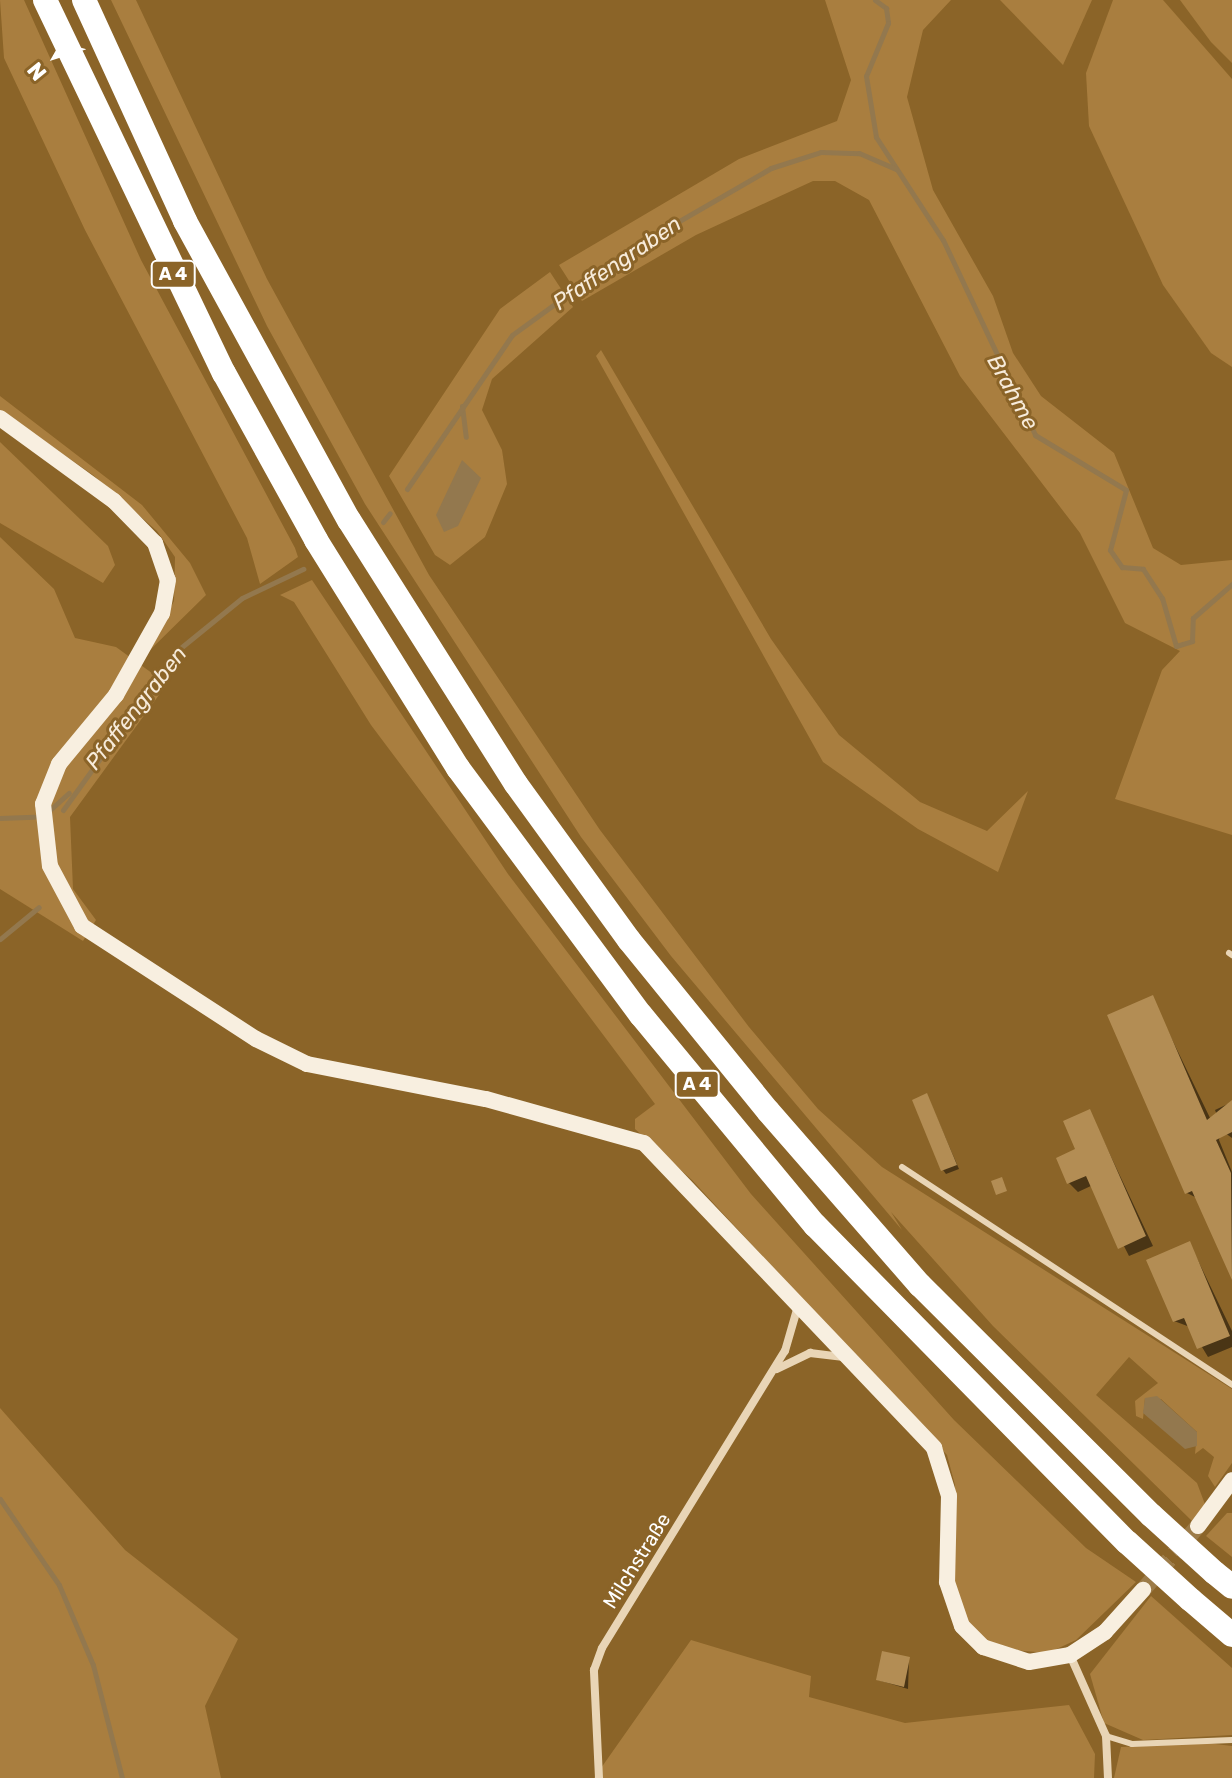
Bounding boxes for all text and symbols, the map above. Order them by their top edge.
north arrow [16,16,96,96]
text: N [21,57,52,86]
water label: Pfaffengraben [548,210,686,316]
road number: A 4 [149,260,197,288]
water label: Brahme [982,350,1044,434]
water label: Pfaffengraben [80,641,192,775]
road number: A 4 [673,1070,721,1098]
street label: Milchstraße [598,1509,676,1613]

